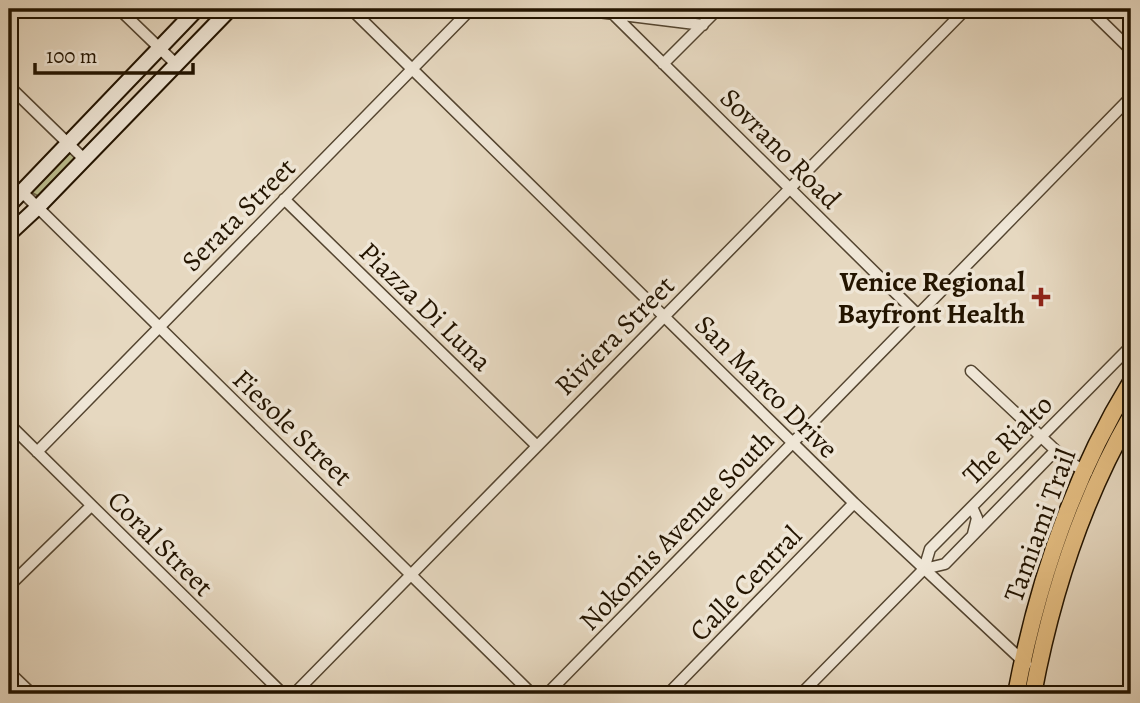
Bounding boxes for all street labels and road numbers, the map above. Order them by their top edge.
street label: Sovrano Road [711,80,850,218]
street label: Serata Street [173,149,304,280]
street label: Piazza Di Luna [350,234,500,380]
street label: Riviera Street [546,267,683,404]
street label: San Marco Drive [686,306,847,467]
street label: Fiesole Street [224,361,361,495]
street label: The Rialto [954,386,1061,493]
street label: Nokomis Avenue South [571,422,783,639]
street label: Tamiami Trail [995,443,1085,607]
street label: Coral Street [99,482,222,605]
street label: Calle Central [681,518,810,650]

